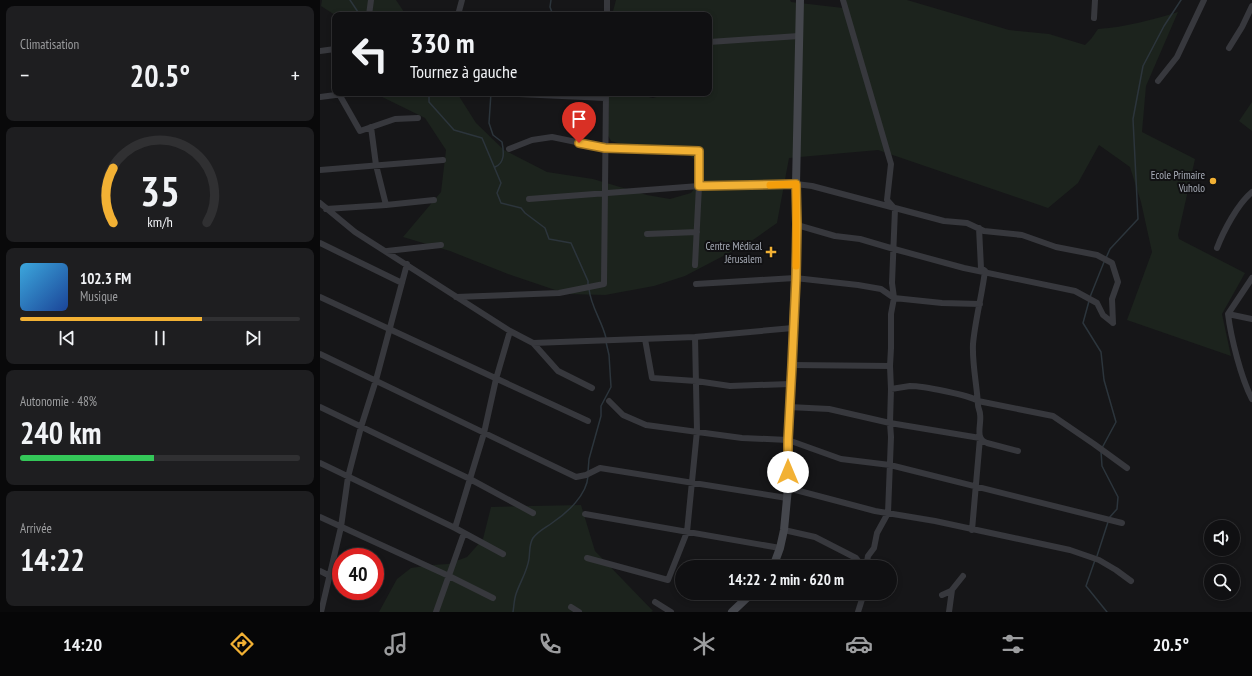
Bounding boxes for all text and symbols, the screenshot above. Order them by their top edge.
text: 330 m [410,24,474,61]
icon: left [344,28,396,80]
text: Climatisation [20,36,79,53]
text: 20.5° [130,56,190,95]
text: Tournez à gauche [410,60,517,83]
text: − [20,61,29,89]
text: + [291,61,300,89]
pin [562,102,596,143]
icon: arrive [568,108,590,130]
text: 35 [140,164,180,217]
place label: Ecole Primaire Vuholo [1151,168,1205,195]
marker: Ecole Primaire Vuholo [1208,176,1218,186]
text: km/h [147,211,173,230]
place label: Centre Médical Jérusalem [705,239,762,266]
marker: Centre Médical Jérusalem [765,246,777,258]
text: 102.3 FM [80,269,131,288]
text: Musique [80,288,118,305]
icon: previous [56,327,78,349]
icon: pause [149,327,171,349]
icon: next [242,327,264,349]
text: Autonomie · 48% [20,393,97,410]
text: 240 km [20,413,101,452]
position arrow [767,451,809,493]
text: Arrivée [20,520,52,537]
map controls [1204,520,1240,600]
button: sound [1204,520,1240,556]
text: 14:22 [20,540,85,579]
speed limit sign: 40 [332,548,384,600]
button: search [1204,564,1240,600]
text: 14:22 · 2 min · 620 m [728,570,844,589]
icon: directions [228,630,256,658]
icon: music [382,630,410,658]
icon: phone [536,630,564,658]
icon: climate [690,630,718,658]
icon: car [845,630,873,658]
icon: filters [999,630,1027,658]
text: 14:20 [63,633,102,656]
text: 20.5° [1153,633,1189,656]

